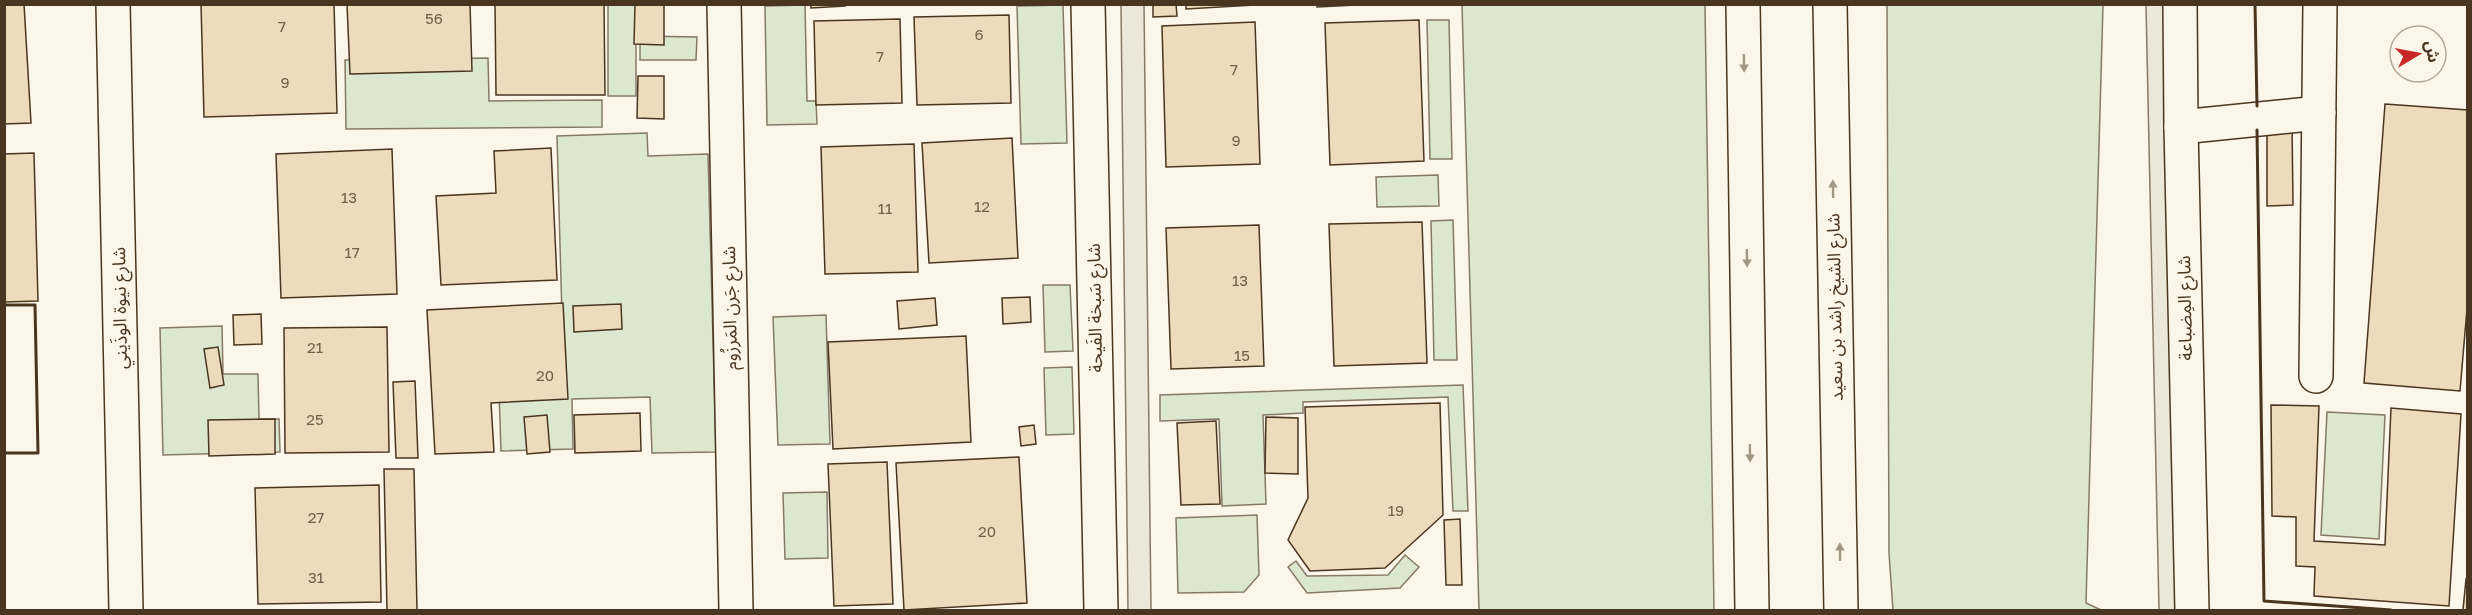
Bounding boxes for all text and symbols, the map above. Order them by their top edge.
house number: 56 [425,9,443,27]
house number: 7 [278,17,286,35]
north arrow [2388,24,2448,84]
house number: 6 [974,25,984,43]
text: ش [2421,39,2445,64]
house number: 7 [876,47,884,65]
one-way arrow [1739,53,1749,72]
house number: 7 [1230,60,1238,78]
house number: 9 [280,73,290,91]
house number: 9 [1231,131,1241,149]
one-way arrow [1829,180,1838,199]
house number: 13 [341,188,357,206]
house number: 12 [974,197,990,215]
house number: 11 [878,199,892,217]
street label: شارع الشيخ راشد بن سعيد [1821,213,1851,401]
house number: 17 [344,243,360,261]
street label: شارع سَبخة الفَيحة [1082,243,1110,373]
street label: شارع جَرن المَرزُوم [717,246,745,370]
street label: شارع نيوة الوذَيني [107,247,135,369]
one-way arrow [1742,248,1752,267]
street label: شارع المِضباعة [2172,255,2200,361]
house number: 13 [1232,271,1248,289]
house number: 21 [307,338,323,356]
house number: 15 [1234,346,1250,364]
house number: 20 [536,366,554,384]
house number: 25 [306,410,324,428]
one-way arrow [1745,443,1755,462]
house number: 19 [1388,501,1404,519]
house number: 27 [308,508,324,526]
house number: 20 [978,522,996,540]
one-way arrow [1835,543,1844,562]
house number: 31 [308,568,324,586]

